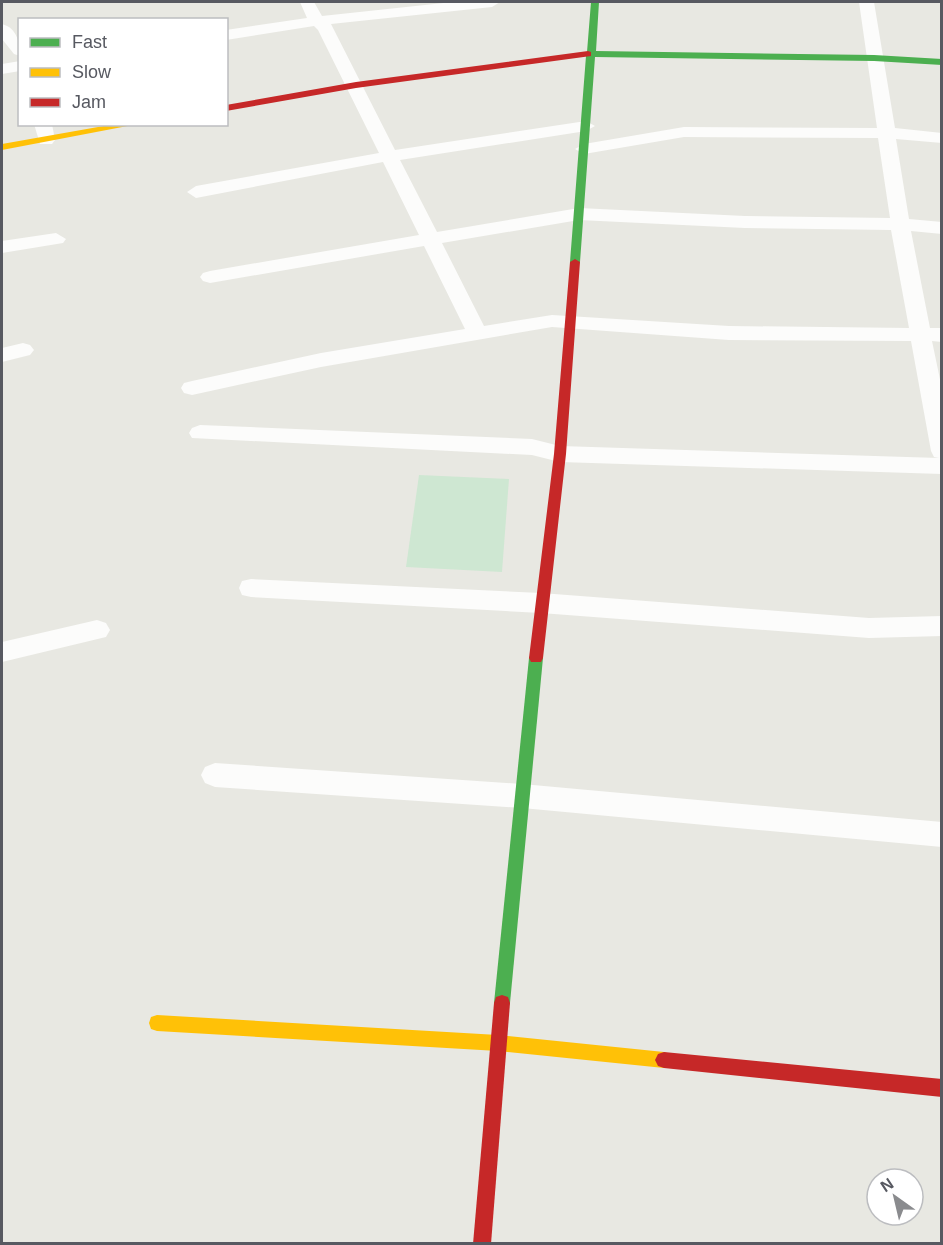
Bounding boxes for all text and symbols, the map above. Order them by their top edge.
legend [18,18,228,126]
text: Fast [72,32,107,52]
text: Slow [72,62,112,82]
text: Jam [72,92,106,112]
north arrow [865,1167,925,1227]
text: N [877,1175,896,1195]

